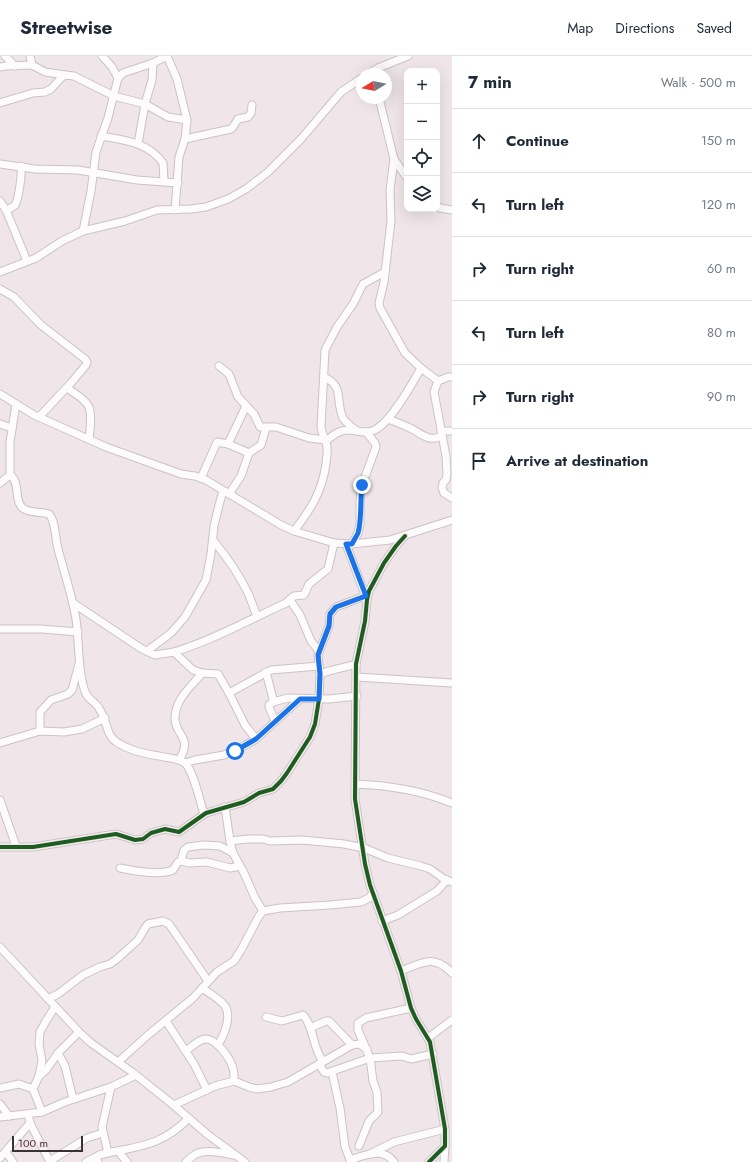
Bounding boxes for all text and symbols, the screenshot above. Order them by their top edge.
text: Streetwise [20,14,113,41]
text: Map [567,18,593,38]
text: Directions [615,18,675,38]
text: Saved [697,18,732,38]
north arrow [356,68,392,104]
map controls [404,68,440,212]
button: + [404,68,440,104]
text: 7 min [468,70,512,94]
text: Walk · 500 m [661,73,736,92]
button: − [404,104,440,140]
icon: ahead [468,130,490,152]
text: Continue [506,130,569,152]
text: 150 m [701,131,736,150]
button: locate [404,140,440,176]
button: layers [404,176,440,212]
icon: left [468,194,490,216]
text: Turn left [506,194,564,216]
text: 120 m [701,195,736,214]
icon: right [468,258,490,280]
text: Turn right [506,258,574,280]
text: 60 m [707,259,736,278]
icon: left [468,322,490,344]
text: Turn left [506,322,564,344]
text: 80 m [707,323,736,342]
icon: right [468,386,490,408]
text: Turn right [506,386,574,408]
text: 90 m [707,387,736,406]
icon: arrive [468,450,490,472]
text: Arrive at destination [506,450,648,472]
route end [353,476,371,494]
route start [226,742,244,760]
scale bar [12,1134,83,1153]
text: 100 m [18,1135,48,1151]

